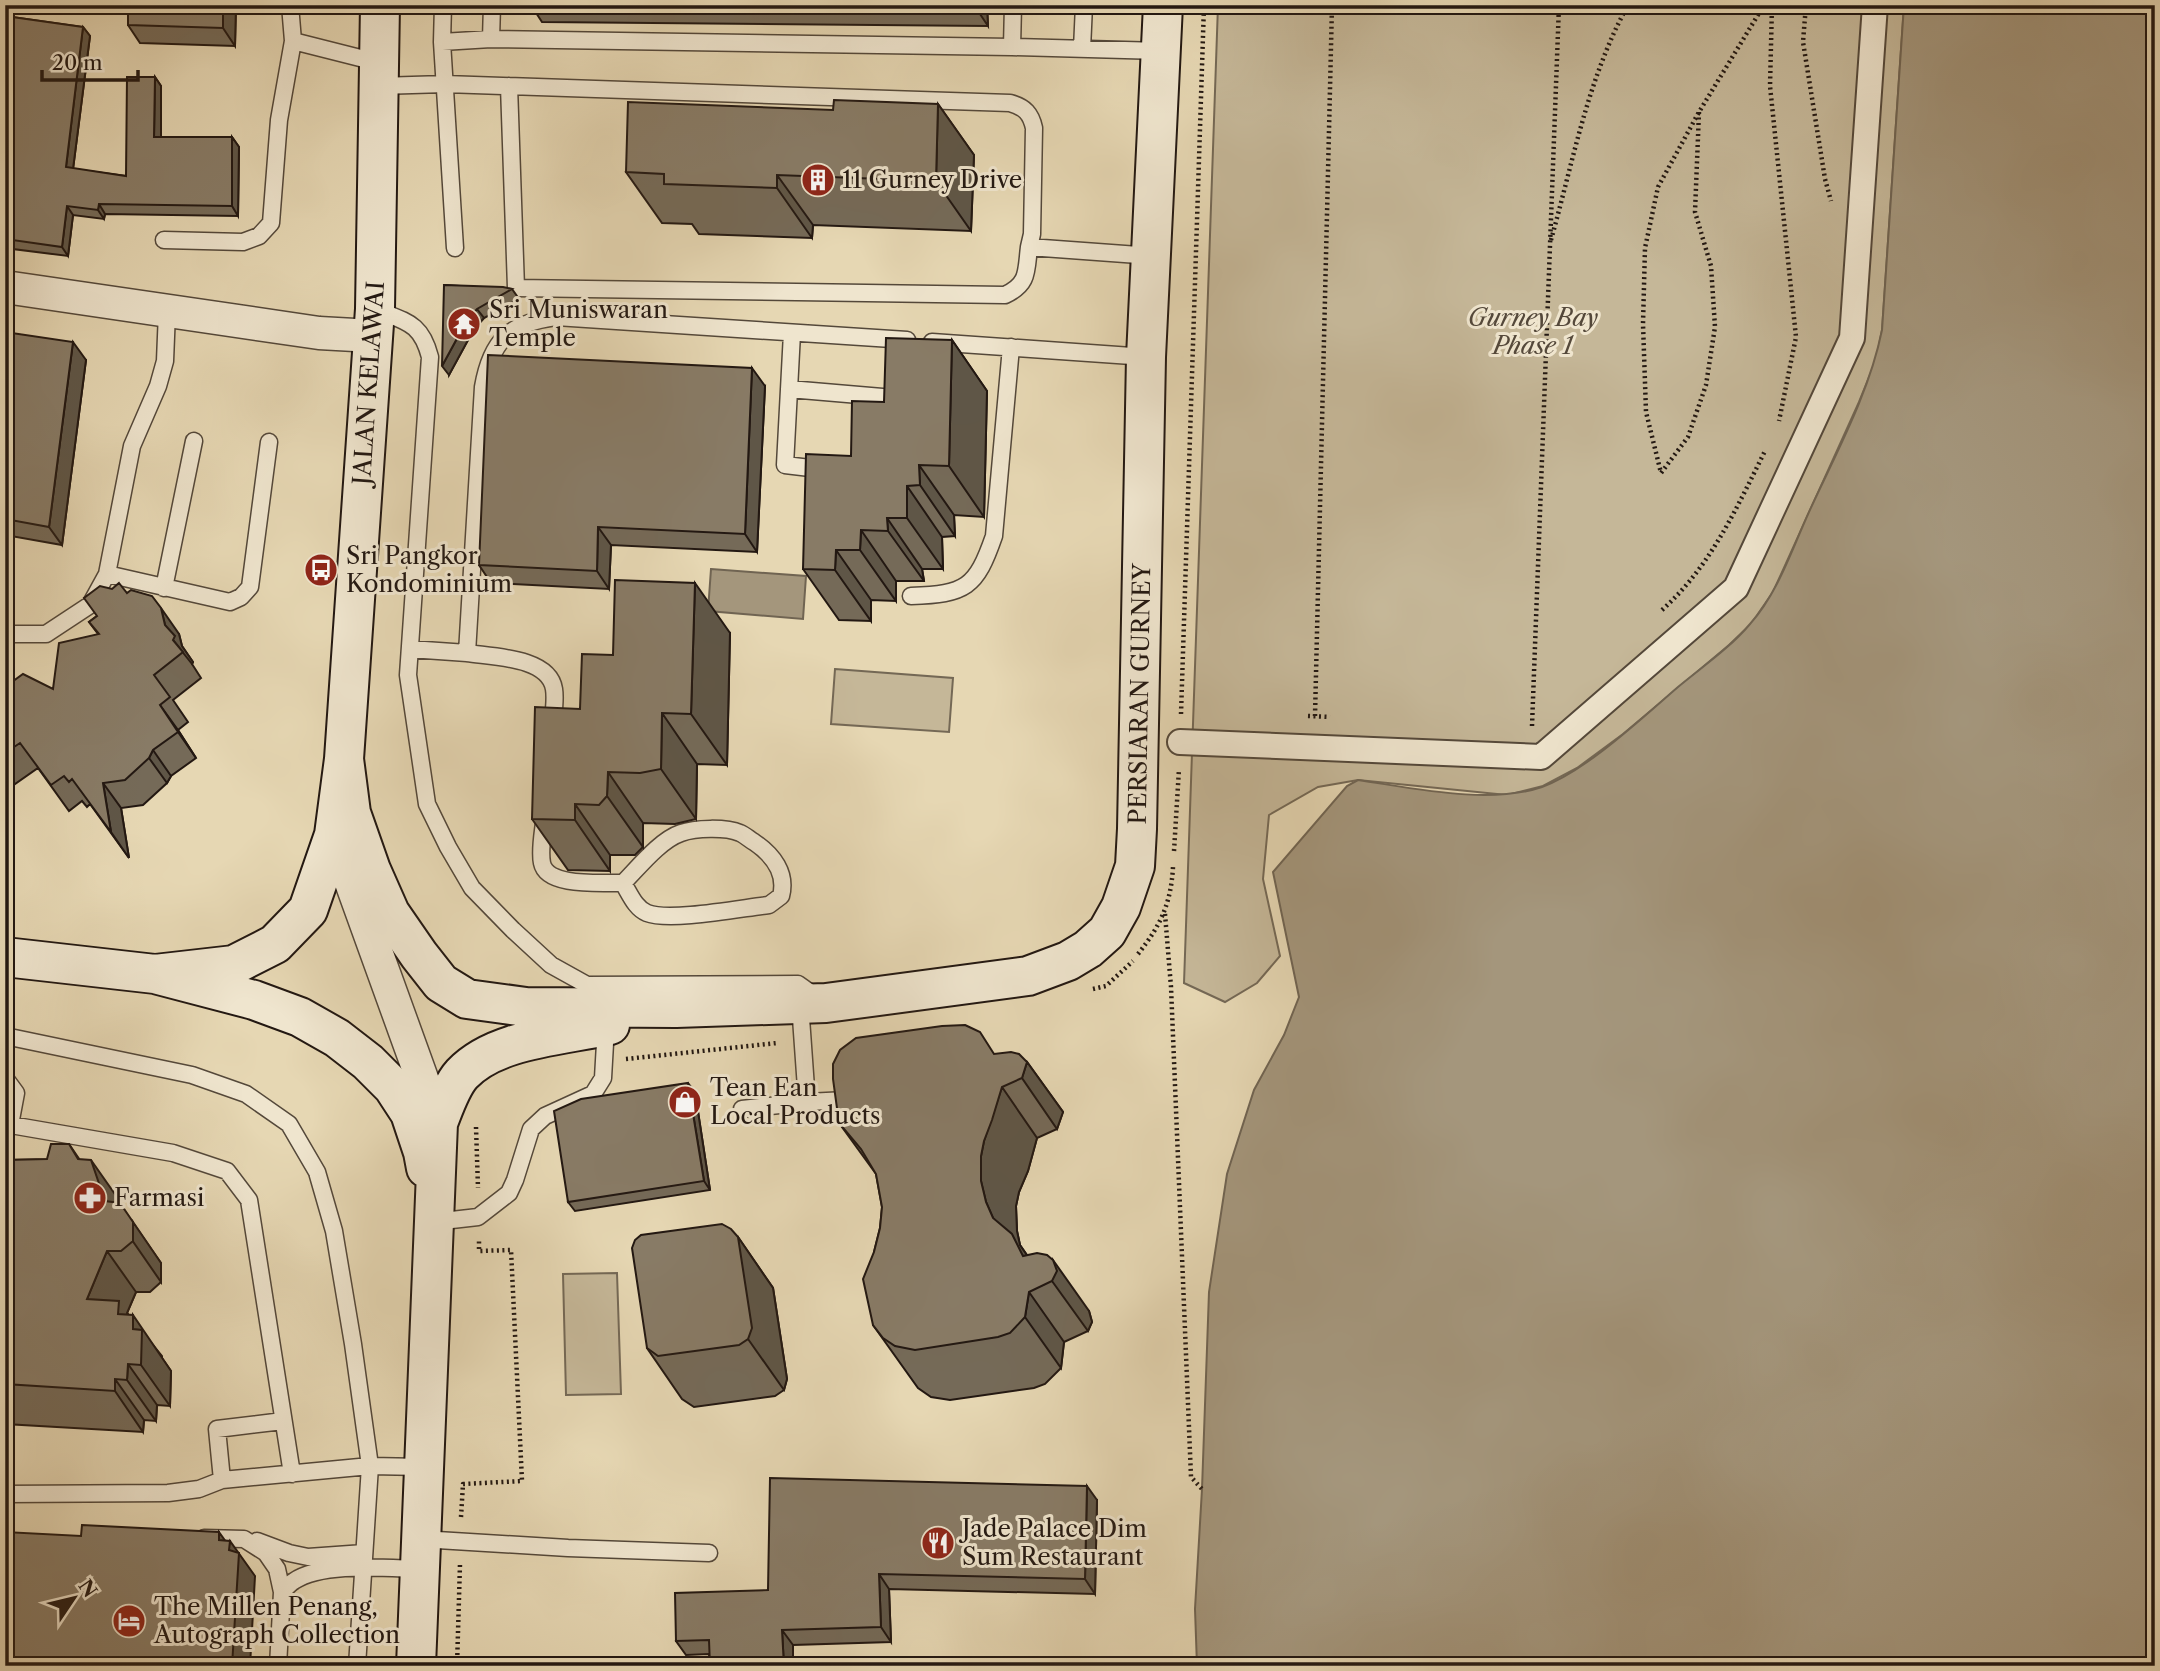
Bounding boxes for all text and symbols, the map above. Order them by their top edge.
scale bar [42,38,138,82]
text: 20 m [52,50,103,75]
building icon: 11 Gurney Drive [799,161,837,199]
place label: 11 Gurney Drive [842,165,1022,194]
street label: JALAN KELAWAI [347,280,390,490]
place label: Sri Muniswaran Temple [489,295,668,352]
park label: Gurney Bay Phase 1 [1468,303,1598,360]
temple icon: Sri Muniswaran Temple [445,305,483,343]
place label: Sri Pangkor Kondominium [346,541,512,598]
bus stop icon: Sri Pangkor Kondominium [302,551,340,589]
street label: PERSIARAN GURNEY [1123,562,1156,825]
place label: Tean Ean Local Products [710,1073,881,1130]
shop icon: Tean Ean Local Products [666,1083,704,1121]
pharmacy icon: Farmasi [71,1179,109,1217]
place label: Farmasi [114,1183,204,1212]
place label: Jade Palace Dim Sum Restaurant [958,1514,1147,1571]
restaurant icon: Jade Palace Dim Sum Restaurant [919,1524,957,1562]
north arrow [38,1562,108,1632]
text: N [73,1575,102,1602]
place label: The Millen Penang, Autograph Collection [153,1592,400,1649]
hotel icon: The Millen Penang, Autograph Collection [110,1602,148,1640]

